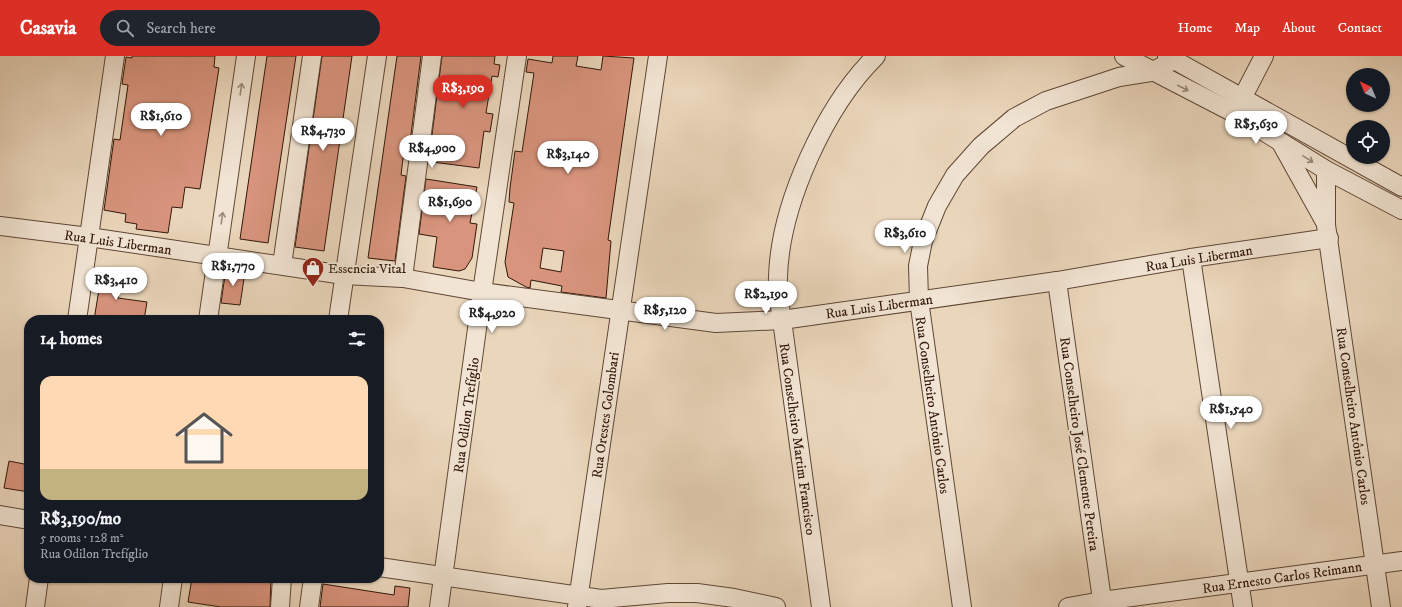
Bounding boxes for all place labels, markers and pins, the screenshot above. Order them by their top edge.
pin: R$3,190 [426,75,500,109]
pin: R$1,610 [124,103,198,137]
pin: R$5,630 [1219,111,1293,145]
pin: R$4,730 [286,118,360,152]
pin: R$4,900 [395,135,469,169]
pin: R$3,140 [531,141,605,175]
pin: R$1,690 [413,189,487,223]
pin: R$3,610 [868,220,942,254]
pin: R$1,770 [196,253,270,287]
shop icon: Essencia Vital [300,255,326,288]
place label: Essencia Vital [328,260,407,278]
pin: R$3,410 [79,267,153,301]
pin: R$2,190 [729,281,803,315]
pin: R$5,120 [628,297,702,331]
pin: R$4,920 [455,300,529,334]
pin: R$1,540 [1194,396,1268,430]

